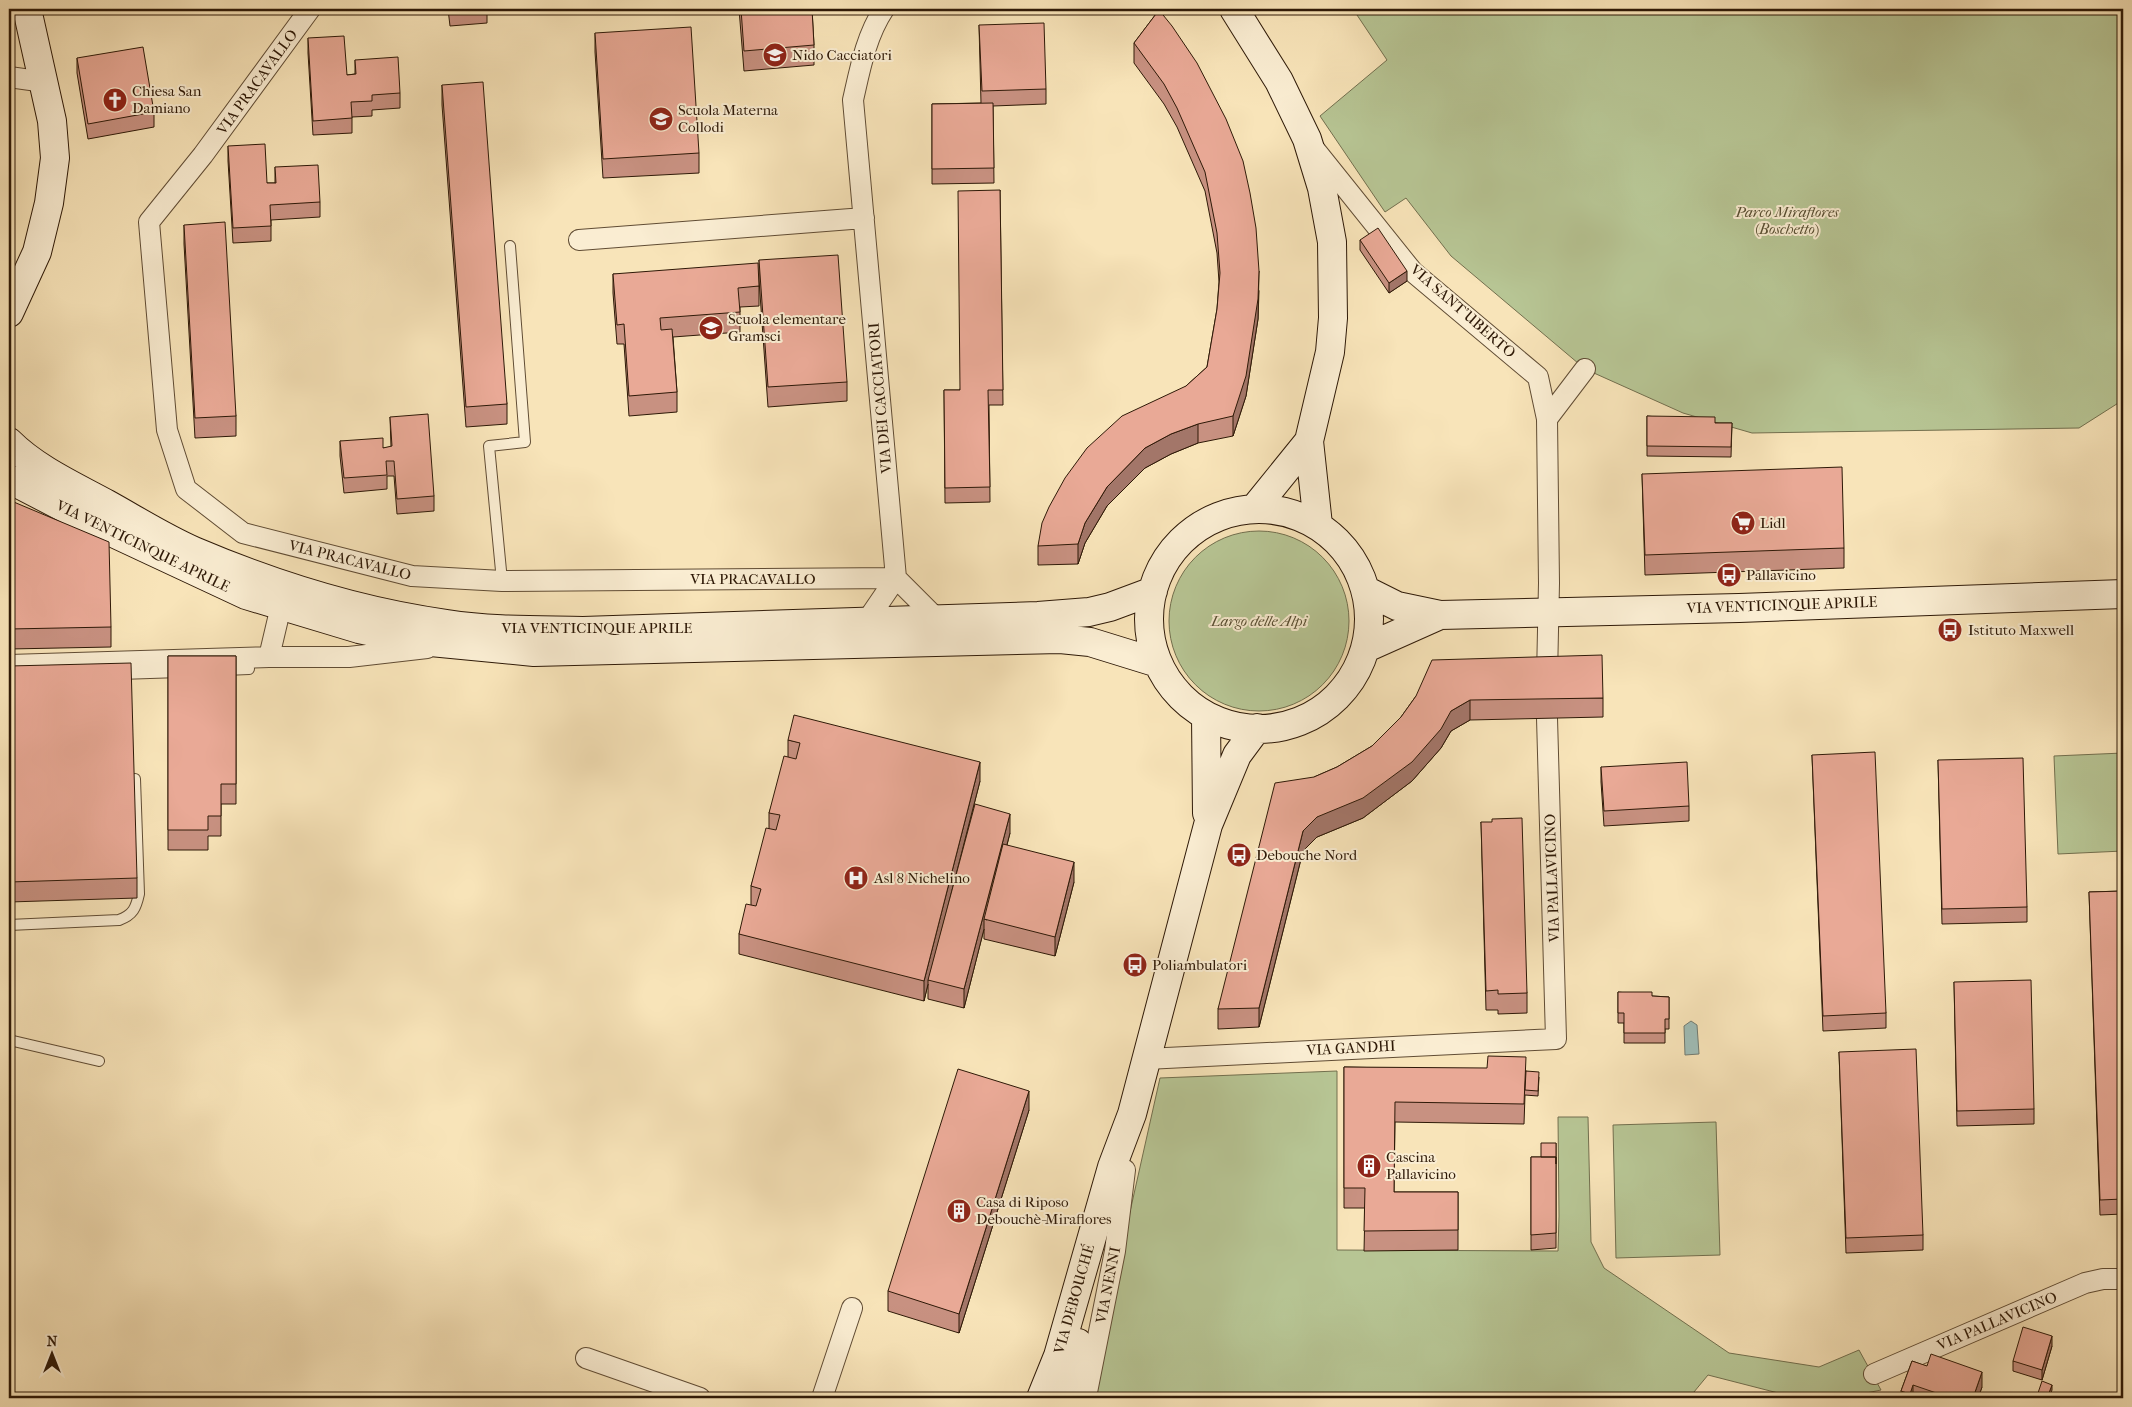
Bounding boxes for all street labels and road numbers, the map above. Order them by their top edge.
street label: VIA PRACAVALLO [212,26,301,139]
street label: VIA SANT'UBERTO [1406,260,1519,362]
street label: VIA DEI CACCIATORI [864,322,896,475]
street label: VIA VENTICINQUE APRILE [52,496,233,596]
street label: VIA PRACAVALLO [286,536,413,584]
street label: VIA PRACAVALLO [689,570,816,588]
street label: VIA VENTICINQUE APRILE [1685,593,1878,617]
street label: VIA VENTICINQUE APRILE [501,619,692,637]
street label: VIA PALLAVICINO [1541,813,1563,943]
street label: VIA GANDHI [1305,1037,1396,1059]
street label: VIA DEBOUCHÉ [1049,1242,1098,1357]
street label: VIA NENNI [1092,1245,1124,1326]
street label: VIA PALLAVICINO [1933,1288,2060,1355]

